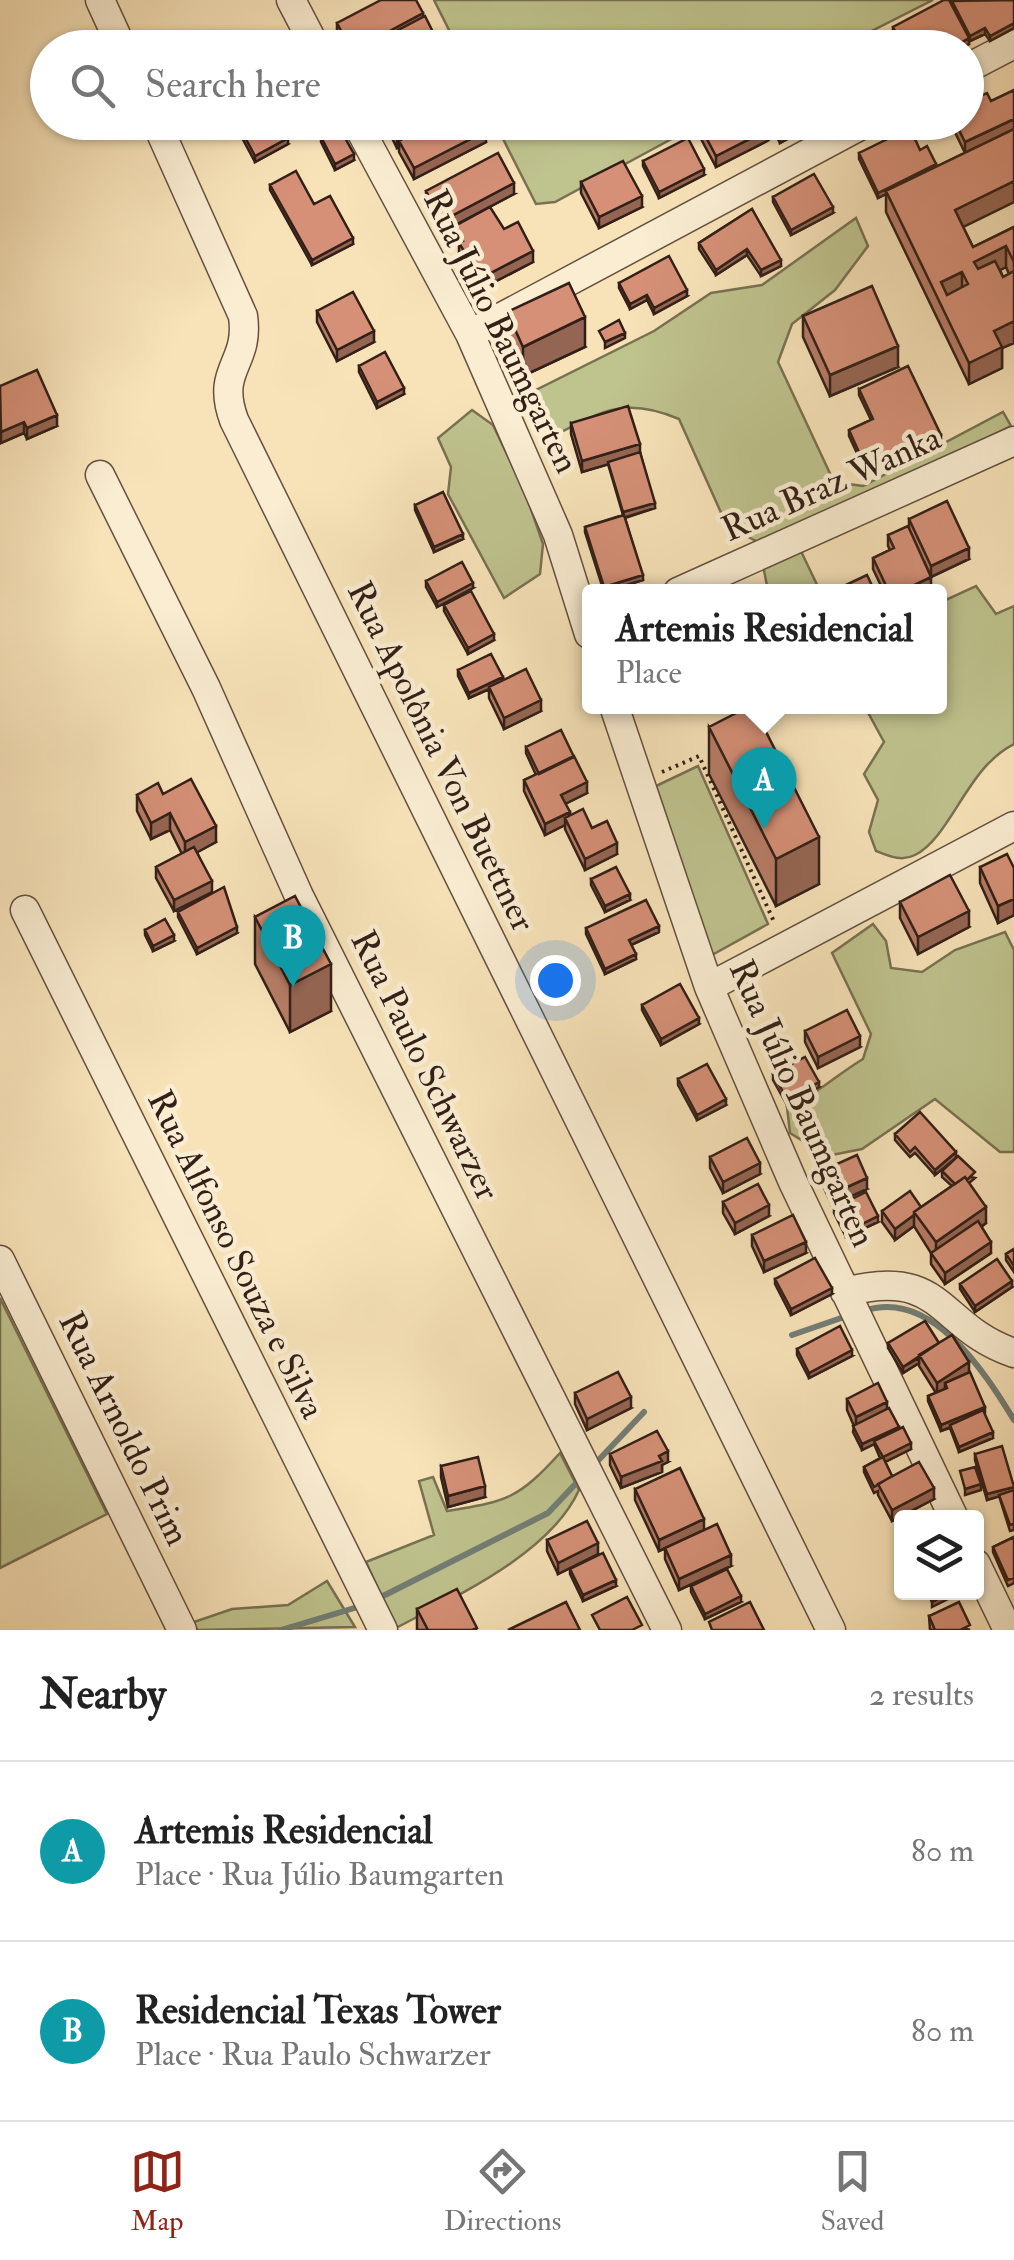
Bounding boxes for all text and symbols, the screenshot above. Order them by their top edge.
search box [30,30,984,140]
icon: search [65,58,120,113]
text: Search here [145,61,321,109]
street label: Rua Júlio Baumgarten [413,183,589,480]
street label: Rua Braz Wanka [715,416,948,552]
street label: Rua Apolônia Von Buettner [337,574,545,939]
popup [582,584,947,714]
text: Artemis Residencial [616,605,913,653]
text: Place [616,653,682,693]
pin: A [732,746,796,829]
pin: B [260,904,326,987]
street label: Rua Paulo Schwarzer [341,923,509,1208]
street label: Rua Júlio Baumgarten [719,953,885,1254]
your location [530,955,581,1006]
street label: Rua Alfonso Souza e Silva [137,1083,335,1426]
street label: Rua Arnoldo Prim [49,1304,200,1552]
map controls [894,1510,984,1600]
button: layers [894,1510,984,1600]
text: Nearby [40,1669,166,1721]
text: 2 results [869,1675,974,1715]
text: Artemis Residencial [135,1807,433,1855]
text: A [62,1831,83,1871]
text: 80 m [911,1831,974,1871]
text: Place · Rua Júlio Baumgarten [135,1855,504,1895]
text: Residencial Texas Tower [135,1987,501,2035]
text: B [62,2011,83,2051]
text: 80 m [911,2011,974,2051]
text: Place · Rua Paulo Schwarzer [135,2035,491,2075]
tab: Map [130,2144,185,2239]
tab: Directions [444,2144,561,2239]
tab: Saved [820,2144,884,2239]

